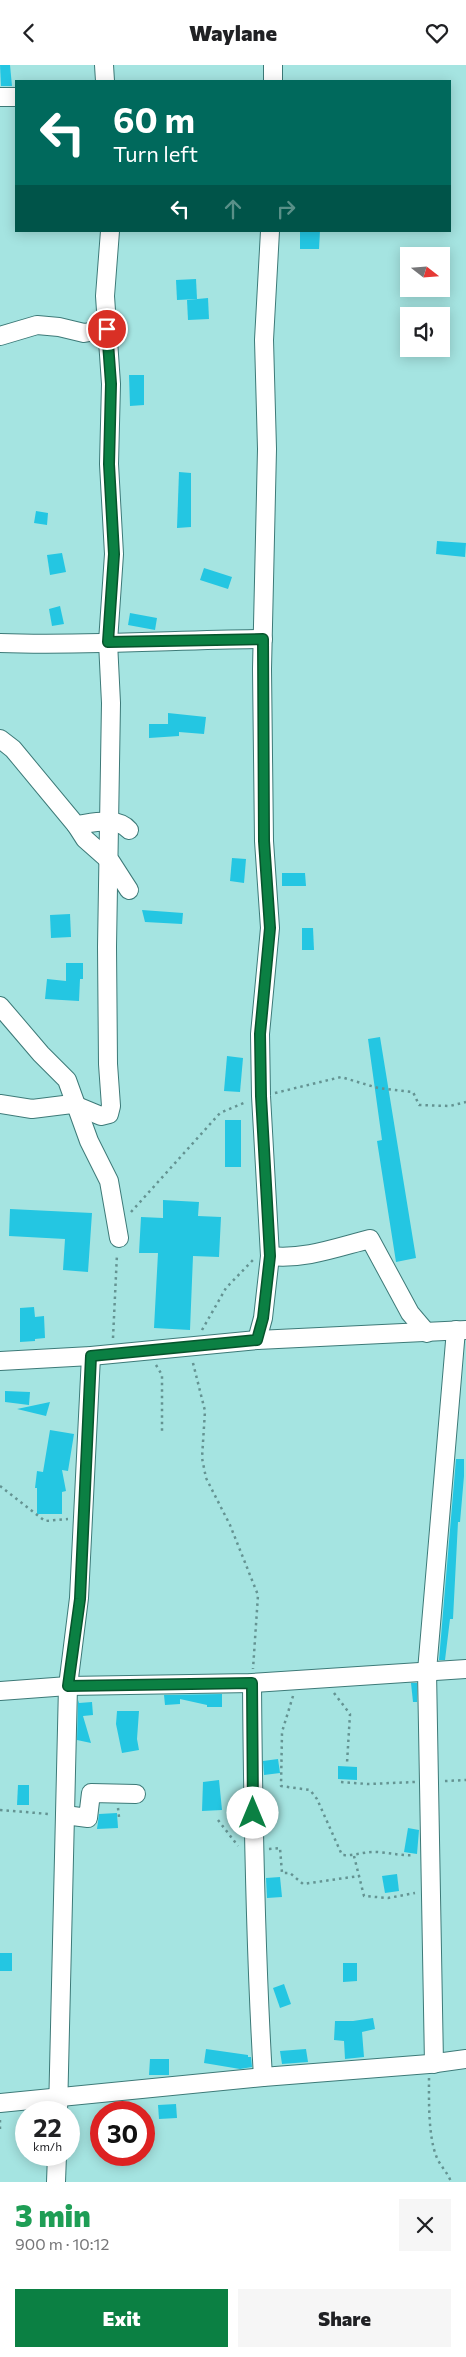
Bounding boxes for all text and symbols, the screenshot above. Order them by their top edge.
icon: back [15,19,43,47]
text: Waylane [189,19,277,46]
icon: heart [423,19,451,47]
text: 60 m [113,97,195,140]
icon: left [30,100,95,165]
text: Turn left [113,140,198,167]
icon: left [166,195,194,223]
icon: ahead [219,195,247,223]
icon: right [272,195,300,223]
north arrow [400,247,450,297]
map controls [400,247,450,357]
button: sound [400,307,450,357]
pin [86,308,128,350]
icon: arrive [93,315,121,343]
position arrow [226,1786,278,1838]
speed limit sign: 30 [90,2101,155,2166]
text: 22 [33,2112,62,2142]
text: km/h [33,2139,62,2153]
text: 3 min [15,2196,91,2233]
button: close [399,2199,451,2251]
text: 900 m · 10:12 [15,2234,109,2253]
button: Exit [15,2289,228,2347]
button: Share [238,2289,451,2347]

